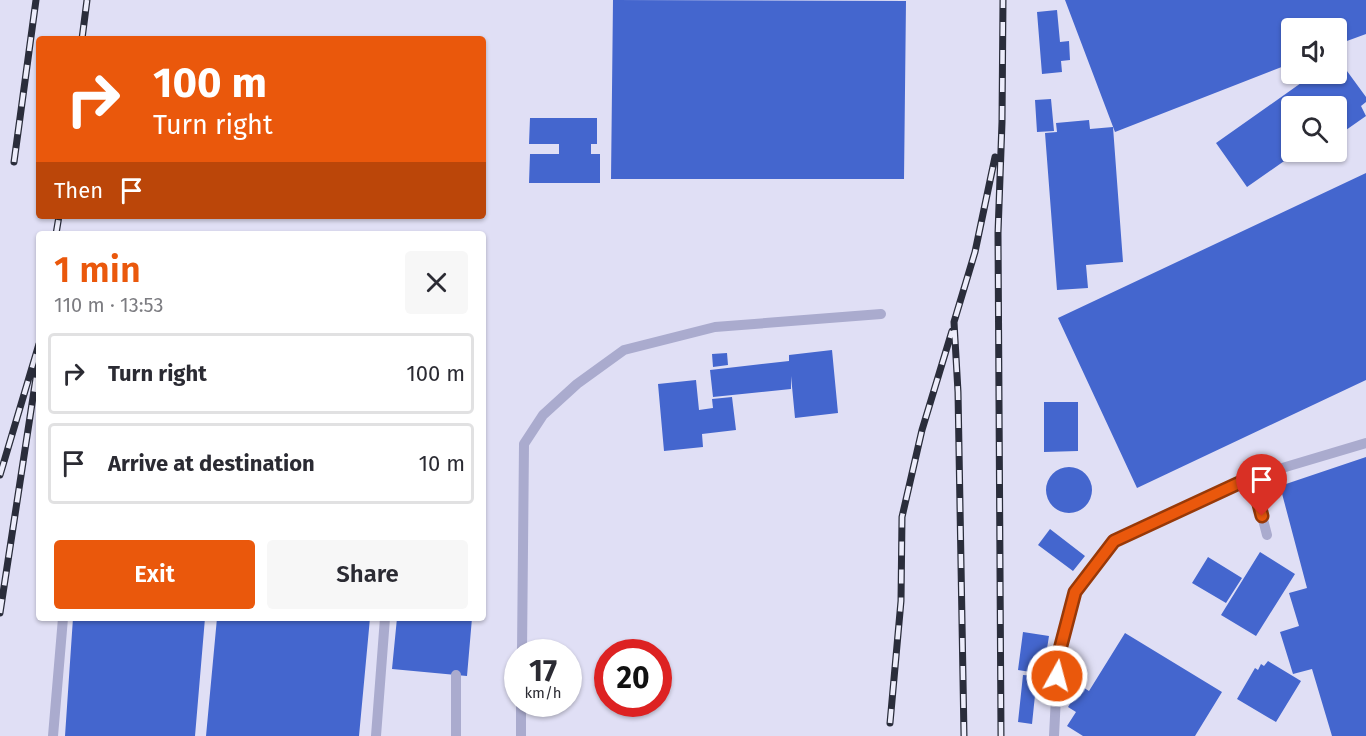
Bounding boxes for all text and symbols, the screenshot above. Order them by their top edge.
map controls [1281,18,1347,162]
button: sound [1281,18,1347,84]
text: 100 m [153,58,267,108]
icon: right [54,60,132,138]
button: search [1281,96,1347,162]
text: Turn right [153,109,273,141]
icon: arrive [115,174,148,207]
text: Then [54,177,103,204]
text: 1 min [54,248,141,292]
button: close [405,251,468,314]
text: 110 m · 13:53 [54,293,163,317]
icon: right [57,357,90,390]
text: Turn right [108,360,207,387]
text: 100 m [406,360,465,387]
icon: arrive [57,447,90,480]
text: Arrive at destination [108,450,315,477]
text: 10 m [419,450,465,477]
pin [1236,454,1287,516]
icon: arrive [1245,463,1278,496]
button: Exit [54,540,255,609]
button: Share [267,540,468,609]
speed limit sign: 20 [594,639,672,717]
position arrow [1025,644,1089,708]
text: 17 [529,653,557,689]
text: km/h [524,684,562,702]

